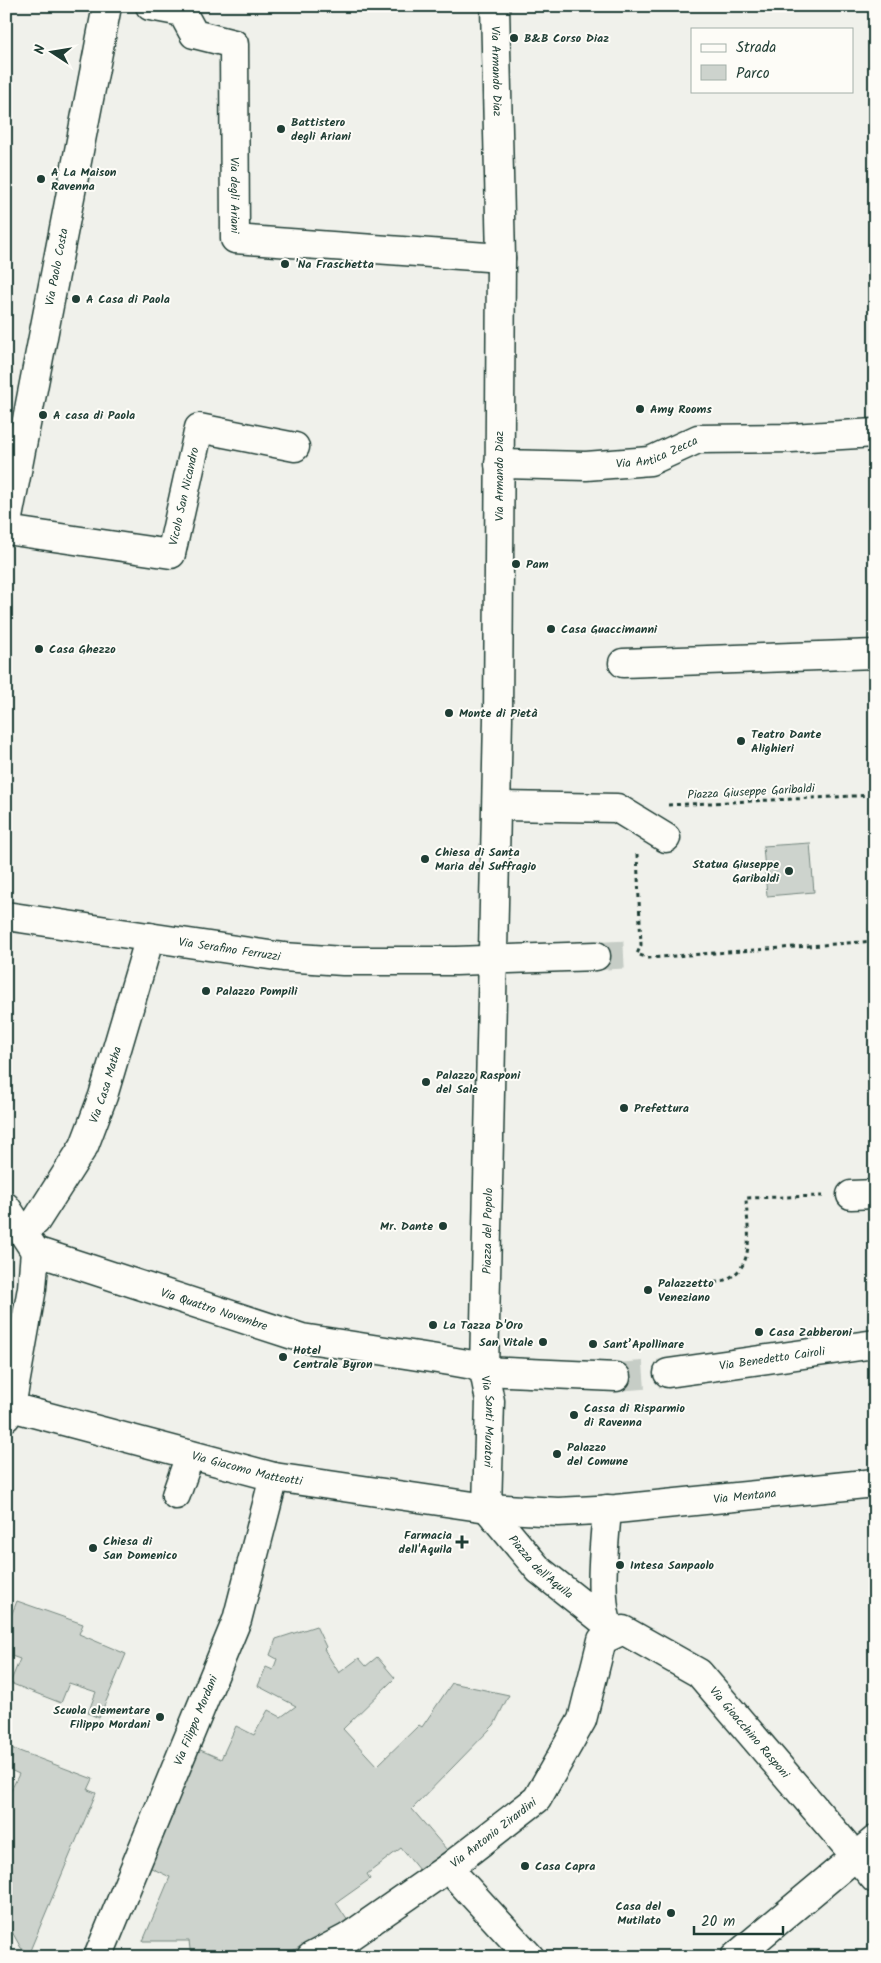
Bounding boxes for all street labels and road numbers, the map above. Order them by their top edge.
street label: Via Armando Diaz [486,26,507,116]
street label: Via degli Ariani [225,157,244,235]
street label: Via Paolo Costa [40,226,73,307]
street label: Via Armando Diaz [490,431,509,521]
street label: Via Antica Zecca [615,431,701,473]
street label: Vicolo San Nicandro [164,445,204,547]
street label: Piazza Giuseppe Garibaldi [687,779,816,805]
street label: Via Serafino Ferruzzi [177,932,283,966]
street label: Via Casa Matha [84,1044,127,1126]
street label: Piazza del Popolo [478,1188,498,1274]
street label: Via Quattro Novembre [158,1283,271,1336]
street label: Via Benedetto Cairoli [718,1341,827,1375]
street label: Via Santi Muratori [476,1374,499,1469]
street label: Via Giacomo Matteotti [189,1446,305,1491]
street label: Via Mentana [712,1483,778,1509]
street label: Piazza dell'Aquila [504,1530,578,1604]
street label: Via Filippo Mordani [168,1671,223,1768]
street label: Via Gioacchino Rasponi [705,1682,795,1783]
street label: Via Antonio Zirardini [446,1792,542,1873]

